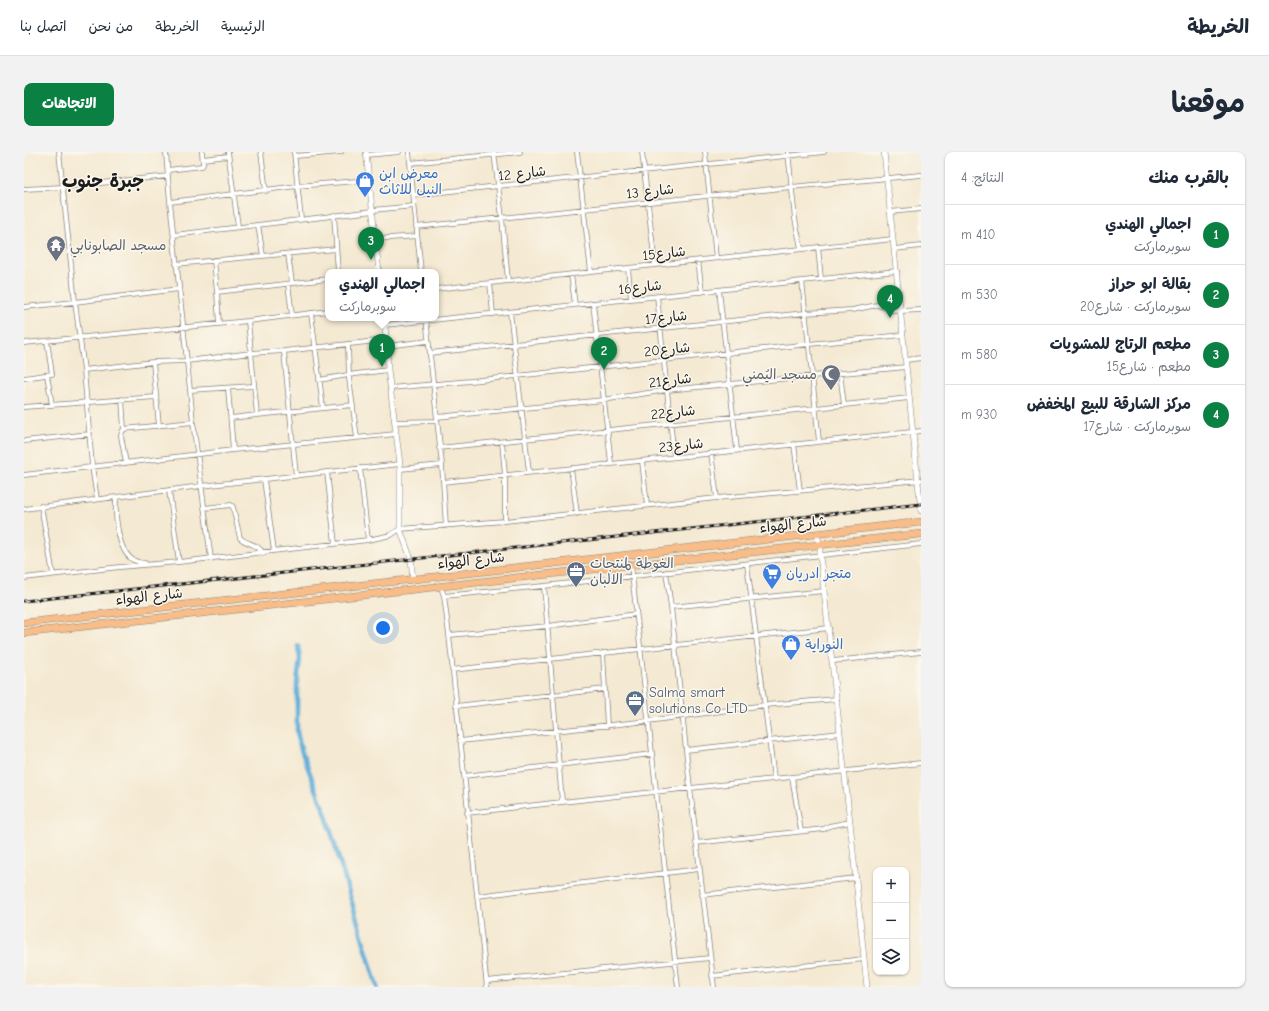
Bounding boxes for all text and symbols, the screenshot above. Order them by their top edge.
text: الخريطة [1187,16,1249,38]
text: اتصل بنا [20,18,67,35]
text: من نحن [89,18,133,35]
text: الخريطة [155,18,199,35]
text: الرئيسية [221,18,265,35]
button: الاتجاهات [24,83,114,126]
text: موقعنا [1171,87,1245,119]
street label: شارع 12 [497,163,547,185]
place label: معرض ابن النيل للاثاث [379,165,442,198]
text: بالقرب منك [1148,168,1229,187]
shop icon: معرض ابن النيل للاثاث [354,170,376,198]
text: النتائج: 4 [961,170,1004,185]
district label: جبرة جنوب [62,171,144,193]
street label: شارع 13 [625,181,675,203]
text: اجمالي الهندي [1105,215,1191,233]
pin: 3 [358,227,384,260]
text: 410 m [961,227,995,242]
text: 1 [1213,227,1219,242]
temple icon: مسجد الصابونابي [45,234,67,262]
place label: مسجد الصابونابي [70,237,166,258]
text: سوبرماركت [1134,239,1191,254]
street label: شارع15 [642,243,687,265]
popup [325,269,439,321]
text: اجمالي الهندي [339,275,425,293]
text: بقالة ابو حراز [1110,275,1191,293]
street label: شارع16 [618,277,663,299]
pin: 4 [877,285,903,318]
text: 530 m [961,287,998,302]
text: 2 [1213,287,1219,302]
text: سوبرماركت [339,299,396,314]
text: سوبرماركت · شارع20 [1080,299,1191,314]
street label: شارع17 [644,307,688,329]
pin: 1 [369,334,395,367]
text: مطعم الرتاج للمشويات [1050,335,1191,353]
pin: 2 [591,337,617,370]
street label: شارع20 [643,339,691,361]
text: 580 m [961,347,998,362]
text: 3 [1213,347,1219,362]
text: مطعم · شارع15 [1107,359,1191,374]
mosque icon: مسجد اليُمني [820,363,842,391]
place label: مسجد اليُمني [742,366,817,387]
street label: شارع21 [648,369,693,393]
text: مركز الشارقة للبيع المخفض [1027,395,1191,413]
street label: شارع22 [650,402,696,424]
text: 930 m [961,407,998,422]
text: 4 [1213,407,1219,422]
text: سوبرماركت · شارع17 [1083,419,1191,434]
street label: شارع23 [658,435,704,457]
street label: شارع الهواء [759,513,828,537]
street label: شارع الهواء [437,549,506,573]
place label: الغوطة لمنتجات الالبان [590,555,674,588]
office icon: الغوطة لمنتجات الالبان [565,560,587,588]
supermarket icon: متجر ادريان [761,562,783,590]
place label: متجر ادريان [786,565,851,582]
street label: شارع الهواء [115,585,184,609]
your location [373,618,393,638]
shop icon: النوراية [780,633,802,661]
place label: النوراية [805,636,843,653]
place label: Salma smart solutions Co LTD [649,684,748,717]
office icon: Salma smart solutions Co LTD [624,689,646,717]
map controls [873,867,909,975]
button: + [873,867,909,903]
button: − [873,903,909,939]
button: layers [873,939,909,975]

